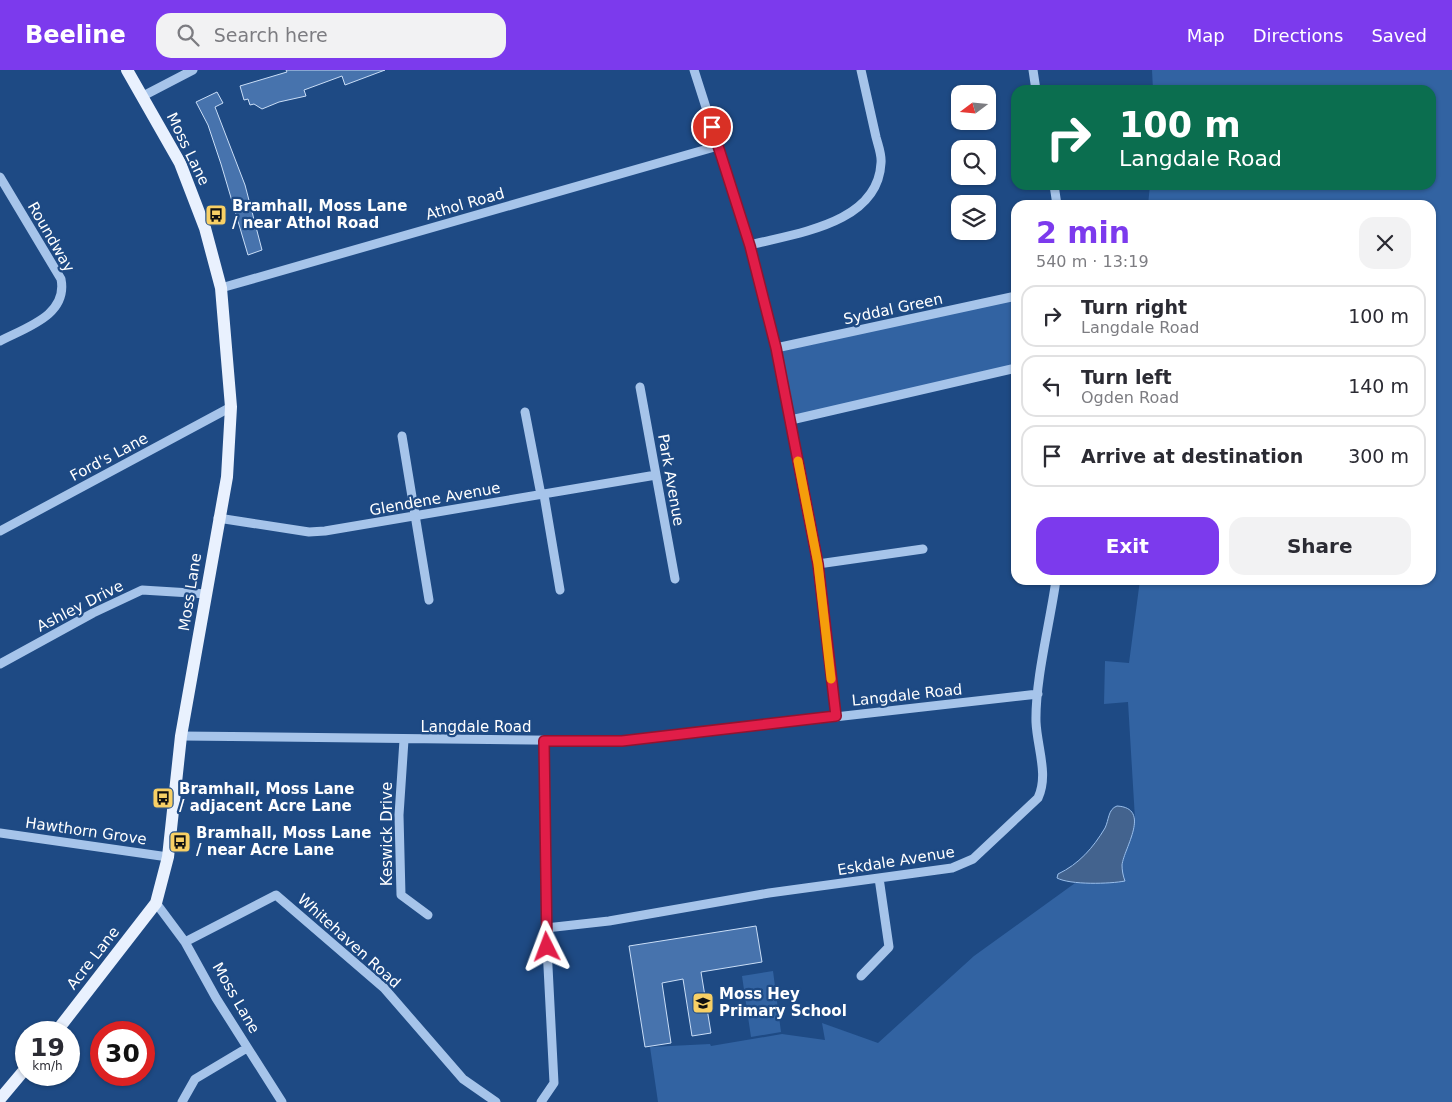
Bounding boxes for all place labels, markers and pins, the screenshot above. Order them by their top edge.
pin [691,106,733,148]
place label: Bramhall, Moss Lane / near Athol Road [232,197,407,232]
bus stop icon: Bramhall, Moss Lane / near Athol Road [204,203,228,227]
place label: Bramhall, Moss Lane / adjacent Acre Lane [179,780,354,815]
bus stop icon: Bramhall, Moss Lane / adjacent Acre Lane [151,786,175,810]
place label: Bramhall, Moss Lane / near Acre Lane [196,824,371,859]
bus stop icon: Bramhall, Moss Lane / near Acre Lane [168,830,192,854]
place label: Moss Hey Primary School [719,985,847,1020]
school or university icon: Moss Hey Primary School [691,991,715,1015]

